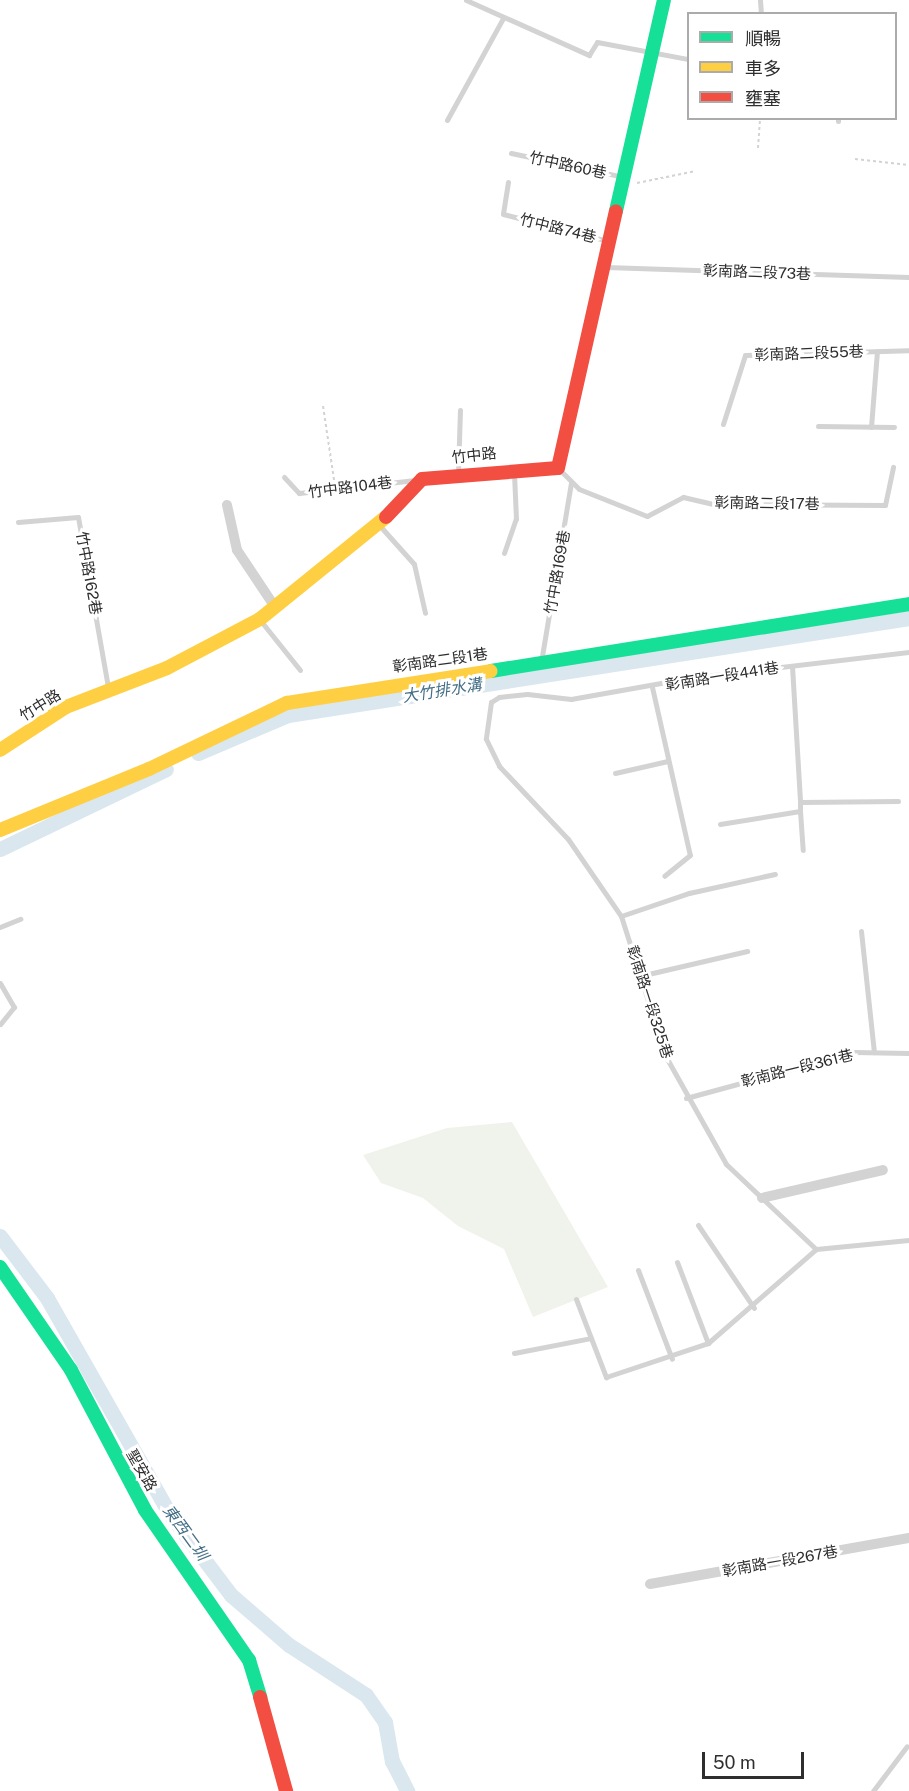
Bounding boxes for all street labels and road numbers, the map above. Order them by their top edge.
street label: 竹中路60巷 [528,148,608,182]
street label: 竹中路74巷 [518,210,598,246]
street label: 彰南路二段73巷 [703,261,811,283]
street label: 彰南路二段55巷 [754,342,864,364]
street label: 竹中路 [451,444,497,466]
street label: 竹中路104巷 [307,473,393,501]
street label: 彰南路二段17巷 [714,493,820,513]
street label: 竹中路169巷 [541,529,573,615]
street label: 竹中路162巷 [73,530,105,616]
street label: 彰南路二段1巷 [391,644,489,676]
street label: 彰南路一段441巷 [664,658,780,694]
street label: 竹中路 [16,685,64,725]
street label: 彰南路一段325巷 [623,943,677,1061]
street label: 彰南路一段361巷 [739,1045,855,1091]
street label: 聖安路 [123,1446,161,1494]
street label: 彰南路一段267巷 [721,1542,839,1580]

